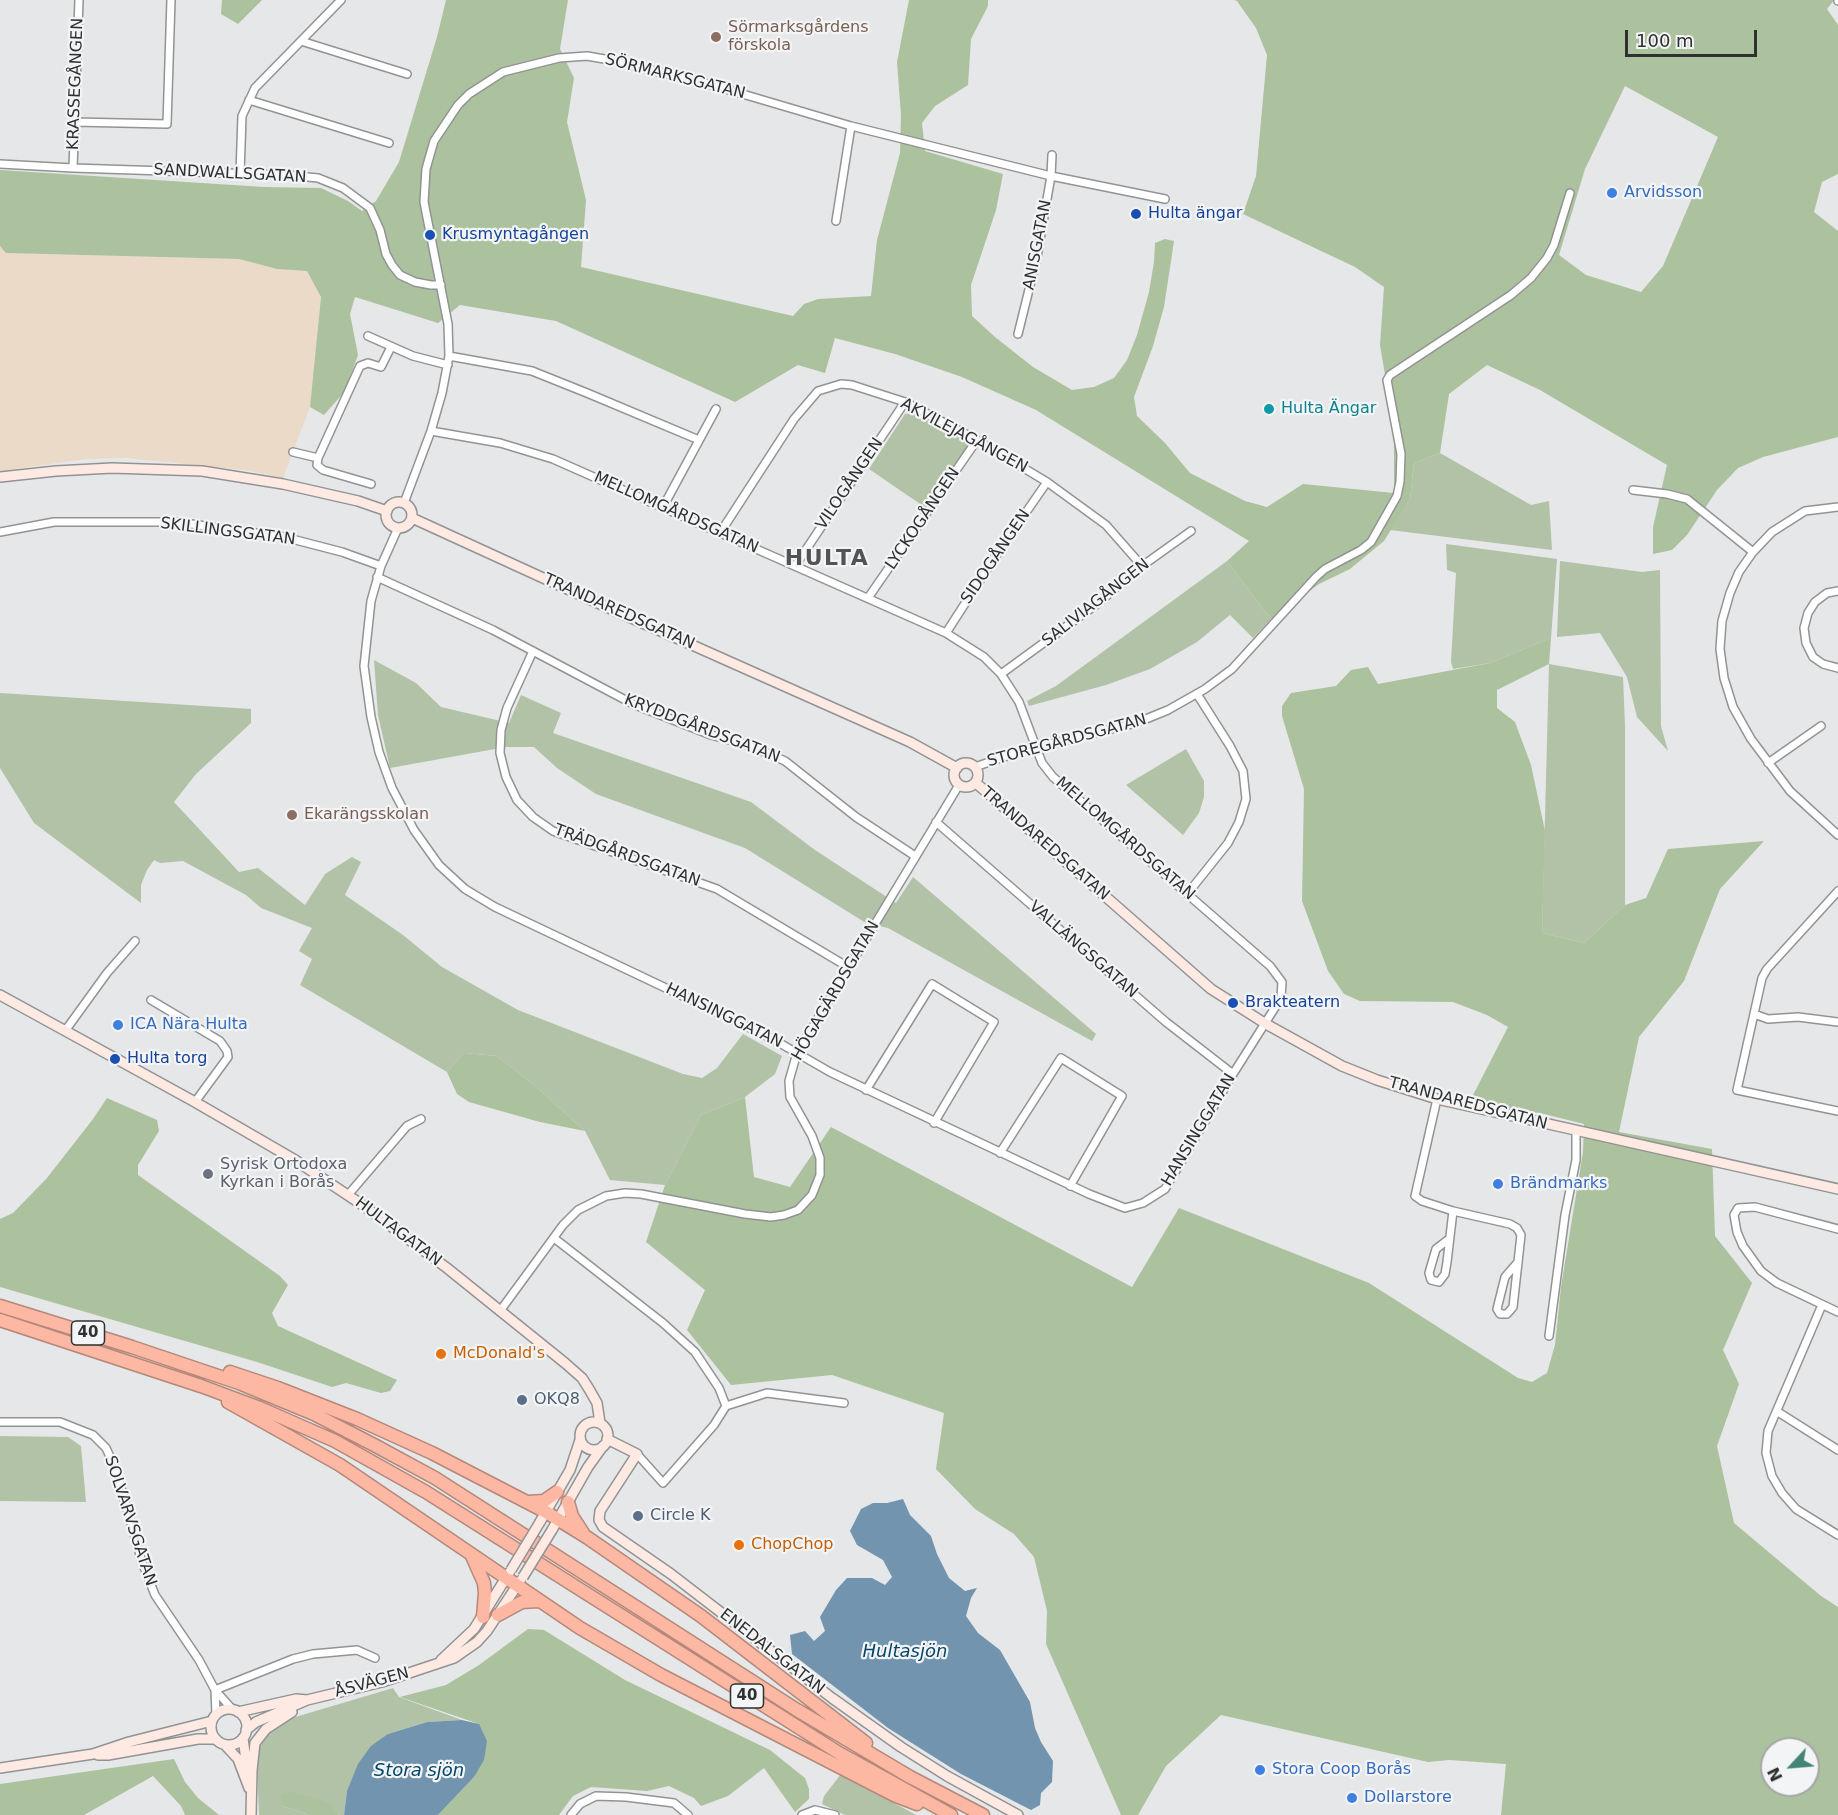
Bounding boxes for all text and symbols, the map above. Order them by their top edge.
street label: KRASSEGÅNGEN [64,18,88,150]
place label: Sörmarksgårdens förskola [728,18,869,56]
scale bar [1628,18,1760,56]
marker: Sörmarksgårdens förskola [709,30,723,44]
text: 100 m [1636,30,1694,51]
street label: SÖRMARKSGATAN [603,50,747,104]
street label: SANDWALLSGATAN [153,160,307,188]
place label: Arvidsson [1624,183,1702,203]
marker: Arvidsson [1605,186,1619,200]
street label: ANISGATAN [1020,198,1056,292]
place label: Hulta ängar [1148,204,1242,224]
marker: Hulta ängar [1129,207,1143,221]
place label: Krusmyntagången [442,225,589,245]
marker: Krusmyntagången [423,228,437,242]
street label: AKVILEJAGÅNGEN [897,394,1031,478]
place label: Hulta Ängar [1281,399,1376,419]
marker: Hulta Ängar [1262,402,1276,416]
street label: VILOGÅNGEN [812,435,888,533]
street label: LYCKOGÅNGEN [882,464,964,574]
street label: MELLOMGÅRDSGATAN [591,468,761,558]
street label: SIDOGÅNGEN [957,506,1035,608]
street label: SKILLINGSGATAN [159,514,297,550]
district label: HULTA [785,546,869,572]
street label: SALIVIAGÅNGEN [1038,555,1154,651]
street label: TRANDAREDSGATAN [540,570,698,654]
street label: KRYDDGÅRDSGATAN [621,690,783,768]
street label: STOREGÅRDSGATAN [985,710,1149,772]
street label: MELLOMGÅRDSGATAN [1052,773,1198,905]
street label: TRANDAREDSGATAN [977,783,1113,905]
place label: Ekarängsskolan [304,805,429,825]
marker: Ekarängsskolan [285,808,299,822]
street label: TRÄDGÅRDSGATAN [551,821,703,891]
street label: VALLÄNGSGATAN [1025,897,1141,1003]
street label: HÖGAGÄRDSGATAN [788,918,884,1064]
street label: HANSINGGATAN [662,979,786,1053]
place label: Brakteatern [1245,993,1340,1013]
marker: Brakteatern [1226,996,1240,1010]
place label: ICA Nära Hulta [130,1015,248,1035]
marker: ICA Nära Hulta [111,1018,125,1032]
place label: Hulta torg [127,1049,207,1069]
marker: Hulta torg [108,1052,122,1066]
street label: HANSINGGATAN [1158,1070,1240,1190]
street label: TRANDAREDSGATAN [1387,1074,1549,1134]
place label: Syrisk Ortodoxa Kyrkan i Borås [220,1155,347,1193]
marker: Syrisk Ortodoxa Kyrkan i Borås [201,1167,215,1181]
place label: Brändmarks [1510,1174,1607,1194]
marker: Brändmarks [1491,1177,1505,1191]
street label: HULTAGATAN [351,1193,445,1271]
road number: 40 [72,1321,104,1345]
place label: McDonald's [453,1344,545,1364]
marker: McDonald's [434,1347,448,1361]
place label: OKQ8 [534,1390,580,1410]
marker: OKQ8 [515,1393,529,1407]
street label: SOLVARVSGATAN [100,1454,160,1588]
place label: Circle K [650,1506,711,1526]
marker: Circle K [631,1509,645,1523]
place label: ChopChop [751,1535,834,1555]
marker: ChopChop [732,1538,746,1552]
street label: ENEDALSGATAN [716,1605,828,1699]
water label: Hultasjön [863,1641,947,1663]
street label: ÅSVÄGEN [333,1664,411,1702]
road number: 40 [730,1684,764,1708]
north arrow [1760,1737,1820,1797]
water label: Stora sjön [374,1760,464,1782]
place label: Stora Coop Borås [1272,1760,1411,1780]
marker: Stora Coop Borås [1253,1763,1267,1777]
text: N [1764,1764,1787,1784]
place label: Dollarstore [1364,1788,1452,1808]
marker: Dollarstore [1345,1791,1359,1805]

